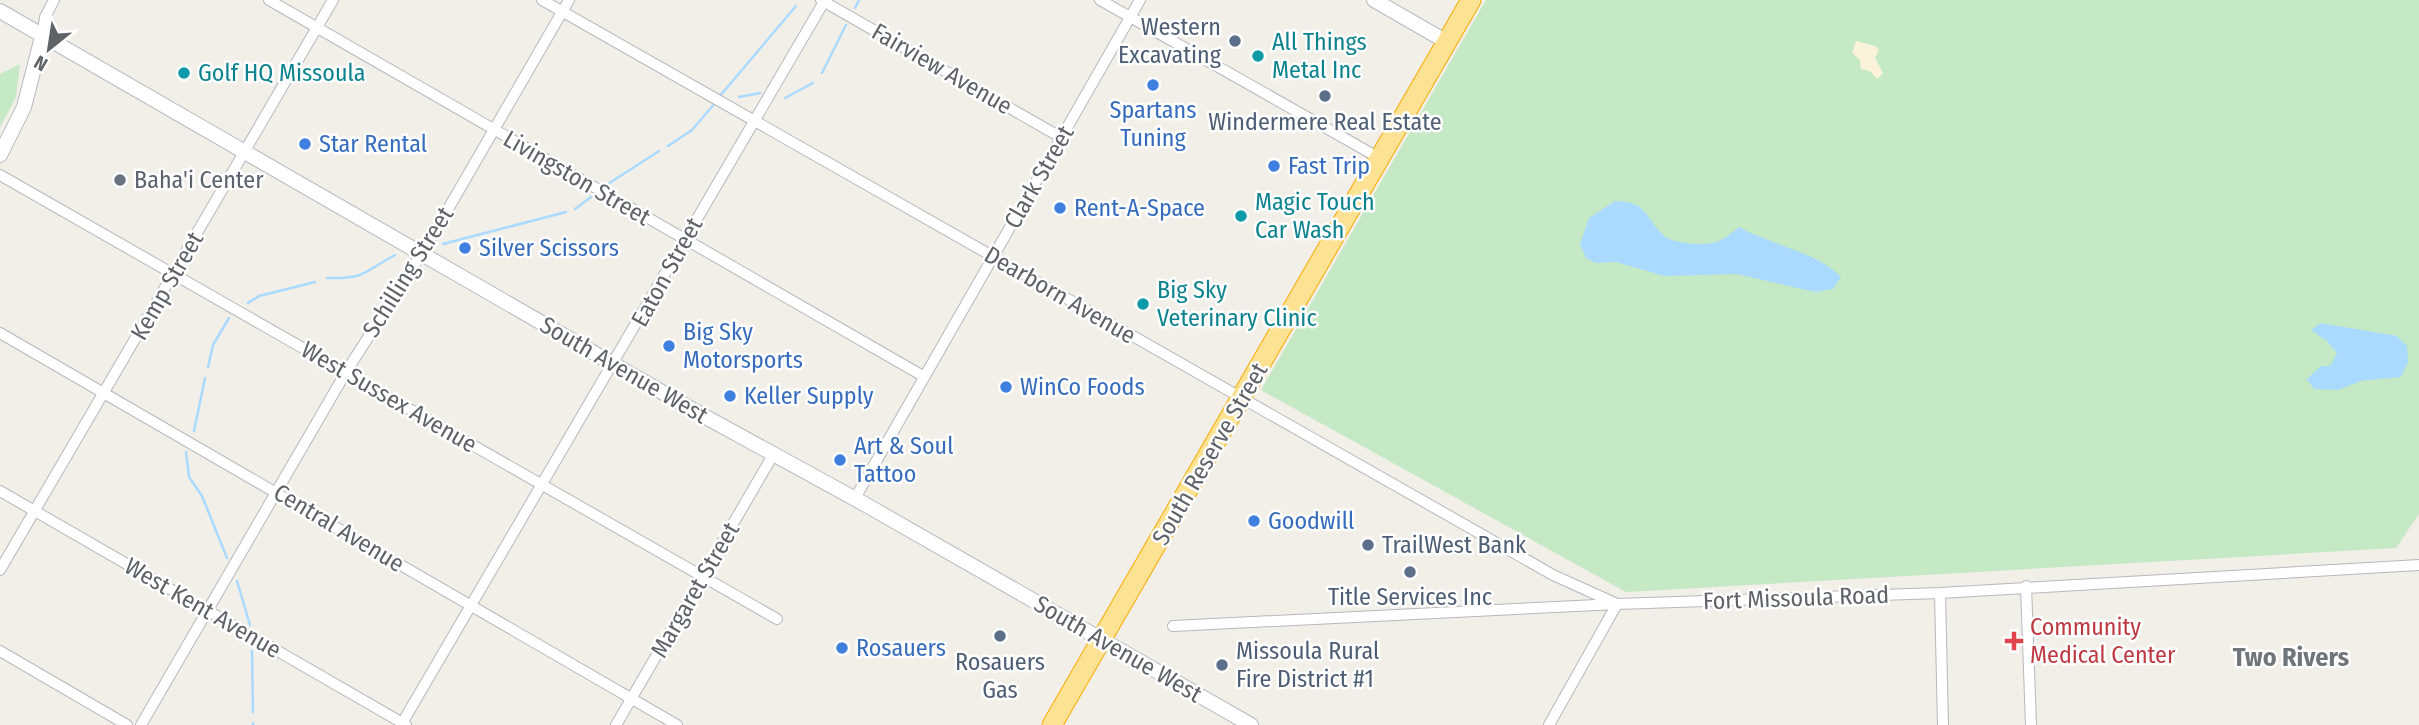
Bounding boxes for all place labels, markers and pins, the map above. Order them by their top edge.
place label: Western Excavating [1118,13,1222,69]
place label: All Things Metal Inc [1272,28,1367,84]
marker: Western Excavating [1227,33,1243,49]
marker: All Things Metal Inc [1250,48,1266,64]
place label: Golf HQ Missoula [198,59,365,87]
marker: Golf HQ Missoula [176,65,192,81]
marker: Spartans Tuning [1145,77,1161,93]
marker: Windermere Real Estate [1317,88,1333,104]
place label: Spartans Tuning [1110,96,1196,152]
place label: Windermere Real Estate [1208,108,1442,136]
place label: Star Rental [319,130,427,158]
marker: Star Rental [297,136,313,152]
place label: Fast Trip [1288,152,1370,180]
marker: Fast Trip [1266,158,1282,174]
place label: Baha'i Center [134,166,264,194]
marker: Baha'i Center [112,172,128,188]
place label: Magic Touch Car Wash [1255,188,1375,244]
place label: Rent-A-Space [1074,194,1205,222]
marker: Rent-A-Space [1052,200,1068,216]
marker: Magic Touch Car Wash [1233,208,1249,224]
place label: Silver Scissors [479,234,619,262]
marker: Silver Scissors [457,240,473,256]
place label: Big Sky Veterinary Clinic [1157,276,1317,332]
marker: Big Sky Veterinary Clinic [1135,296,1151,312]
place label: Big Sky Motorsports [683,318,803,374]
marker: Big Sky Motorsports [661,338,677,354]
place label: WinCo Foods [1020,373,1145,401]
marker: WinCo Foods [998,379,1014,395]
place label: Keller Supply [744,382,874,410]
marker: Keller Supply [722,388,738,404]
place label: Art & Soul Tattoo [854,432,954,488]
marker: Art & Soul Tattoo [832,452,848,468]
place label: Goodwill [1268,507,1354,535]
marker: Goodwill [1246,513,1262,529]
place label: TrailWest Bank [1382,531,1527,559]
marker: TrailWest Bank [1360,537,1376,553]
marker: Title Services Inc [1402,564,1418,580]
place label: Title Services Inc [1328,583,1492,611]
place label: Community Medical Center [2030,613,2176,669]
marker: Rosauers Gas [992,628,1008,644]
marker: Community Medical Center [2004,631,2024,651]
place label: Rosauers [856,634,946,662]
place label: Missoula Rural Fire District #1 [1236,637,1379,693]
marker: Rosauers [834,640,850,656]
place label: Rosauers Gas [955,648,1045,704]
marker: Missoula Rural Fire District #1 [1214,657,1230,673]

